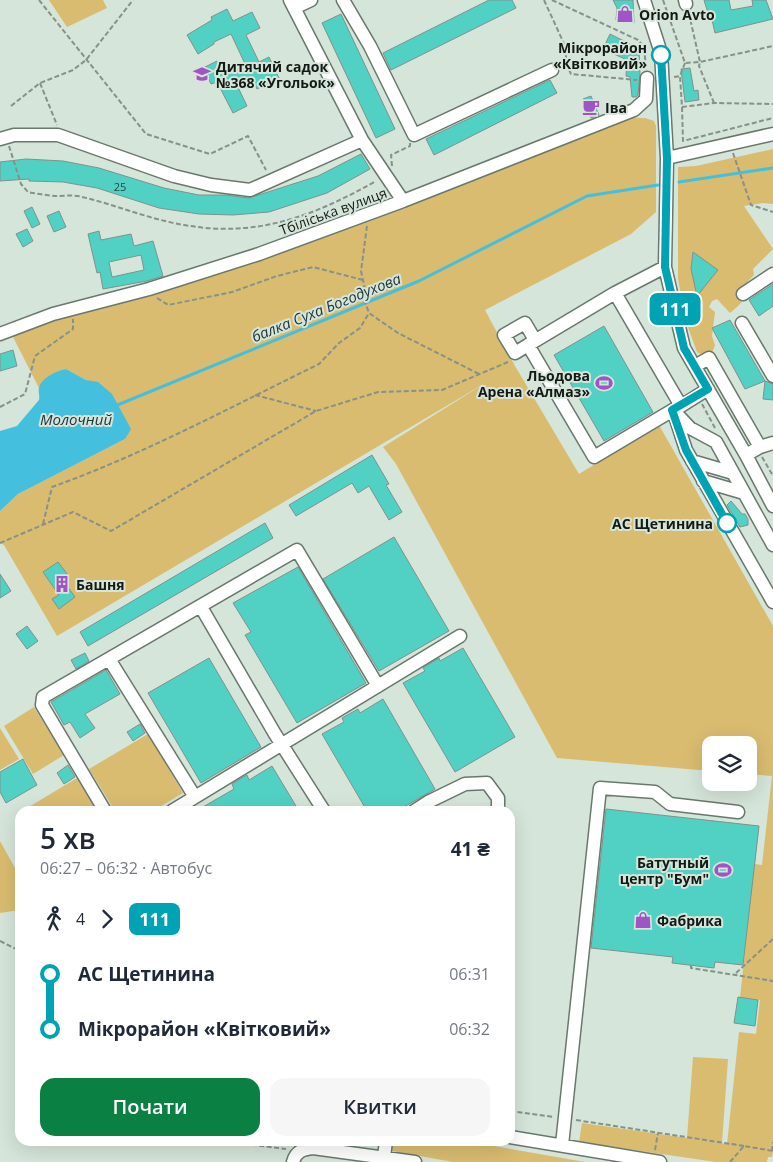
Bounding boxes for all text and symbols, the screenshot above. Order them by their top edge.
shop icon: Orion Avto [615,4,635,24]
place label: Orion Avto [639,5,715,24]
place label: Мікрорайон «Квітковий» [553,38,647,73]
marker: Мікрорайон «Квітковий» [651,45,671,65]
place label: Дитячий садок №368 «Угольок» [216,57,335,92]
school or university icon: Дитячий садок №368 «Угольок» [192,64,212,84]
cafe icon: Іва [581,97,601,117]
place label: Іва [605,98,627,117]
house number: 25 [114,179,126,194]
street label: Тбіліська вулиця [277,183,389,239]
water label: балка Суха Богодухова [248,268,404,346]
line badge: 111 [646,293,704,325]
text: 111 [660,297,690,321]
place label: Льодова Арена «Алмаз» [478,366,590,401]
sports icon: Льодова Арена «Алмаз» [594,373,614,393]
water label: Молочний [40,409,112,429]
marker: АС Щетинина [717,513,737,533]
place label: АС Щетинина [612,514,713,533]
building icon: Башня [52,574,72,594]
place label: Башня [76,575,125,594]
map controls [702,736,757,791]
button: layers [702,736,757,791]
text: 5 хв [40,819,96,857]
text: 41 ₴ [451,836,490,862]
place label: Батутный центр "Бум" [620,853,709,888]
text: 06:27 – 06:32 · Автобус [40,857,212,879]
sports icon: Батутный центр "Бум" [713,860,733,880]
icon: walk [40,905,68,933]
icon: forward [93,905,121,933]
text: 111 [139,907,170,931]
text: 4 [76,908,85,930]
shop icon: Фабрика [633,910,653,930]
place label: Фабрика [657,911,722,930]
text: АС Щетинина [78,961,215,987]
text: 06:31 [449,963,490,985]
text: Мікрорайон «Квітковий» [78,1016,331,1042]
text: 06:32 [449,1018,490,1040]
button: Почати [40,1078,260,1136]
button: Квитки [270,1078,490,1136]

